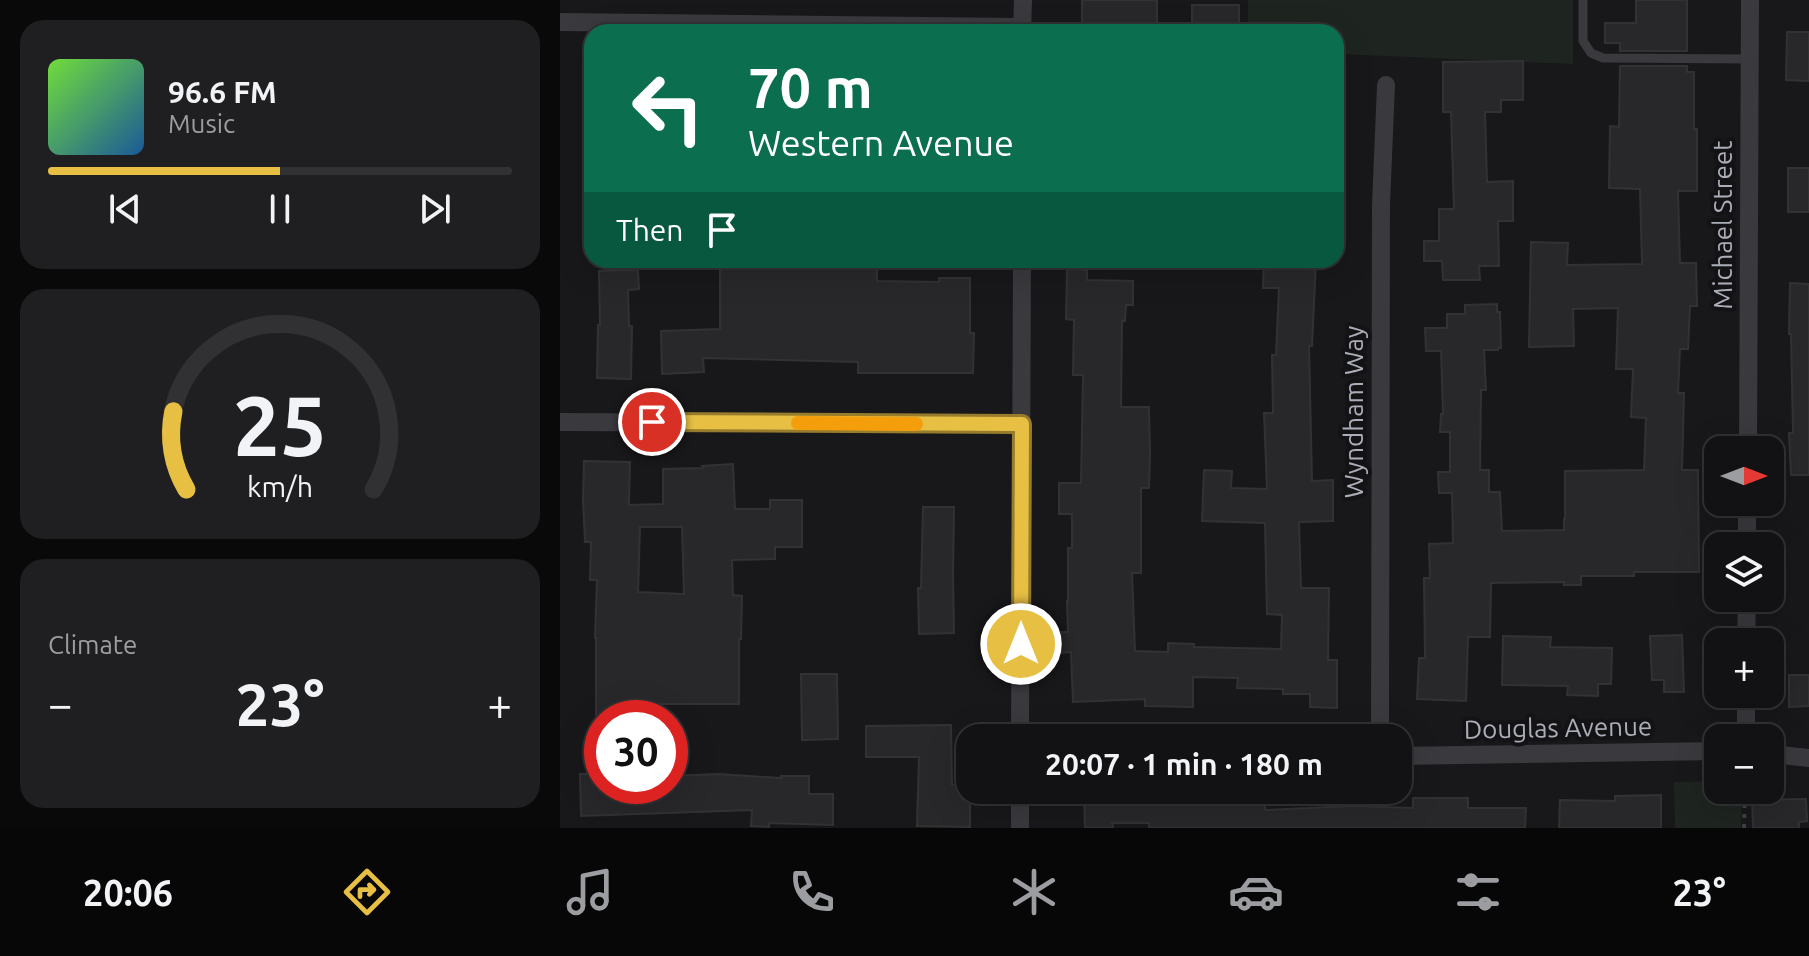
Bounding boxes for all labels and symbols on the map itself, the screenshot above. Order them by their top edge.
street label: Michael Street [1708,141,1737,309]
street label: Wyndham Way [1339,326,1368,498]
pin [618,388,686,456]
north arrow [1704,436,1784,516]
position arrow [979,602,1063,686]
speed limit sign: 30 [584,700,688,804]
street label: Douglas Avenue [1464,711,1652,744]

